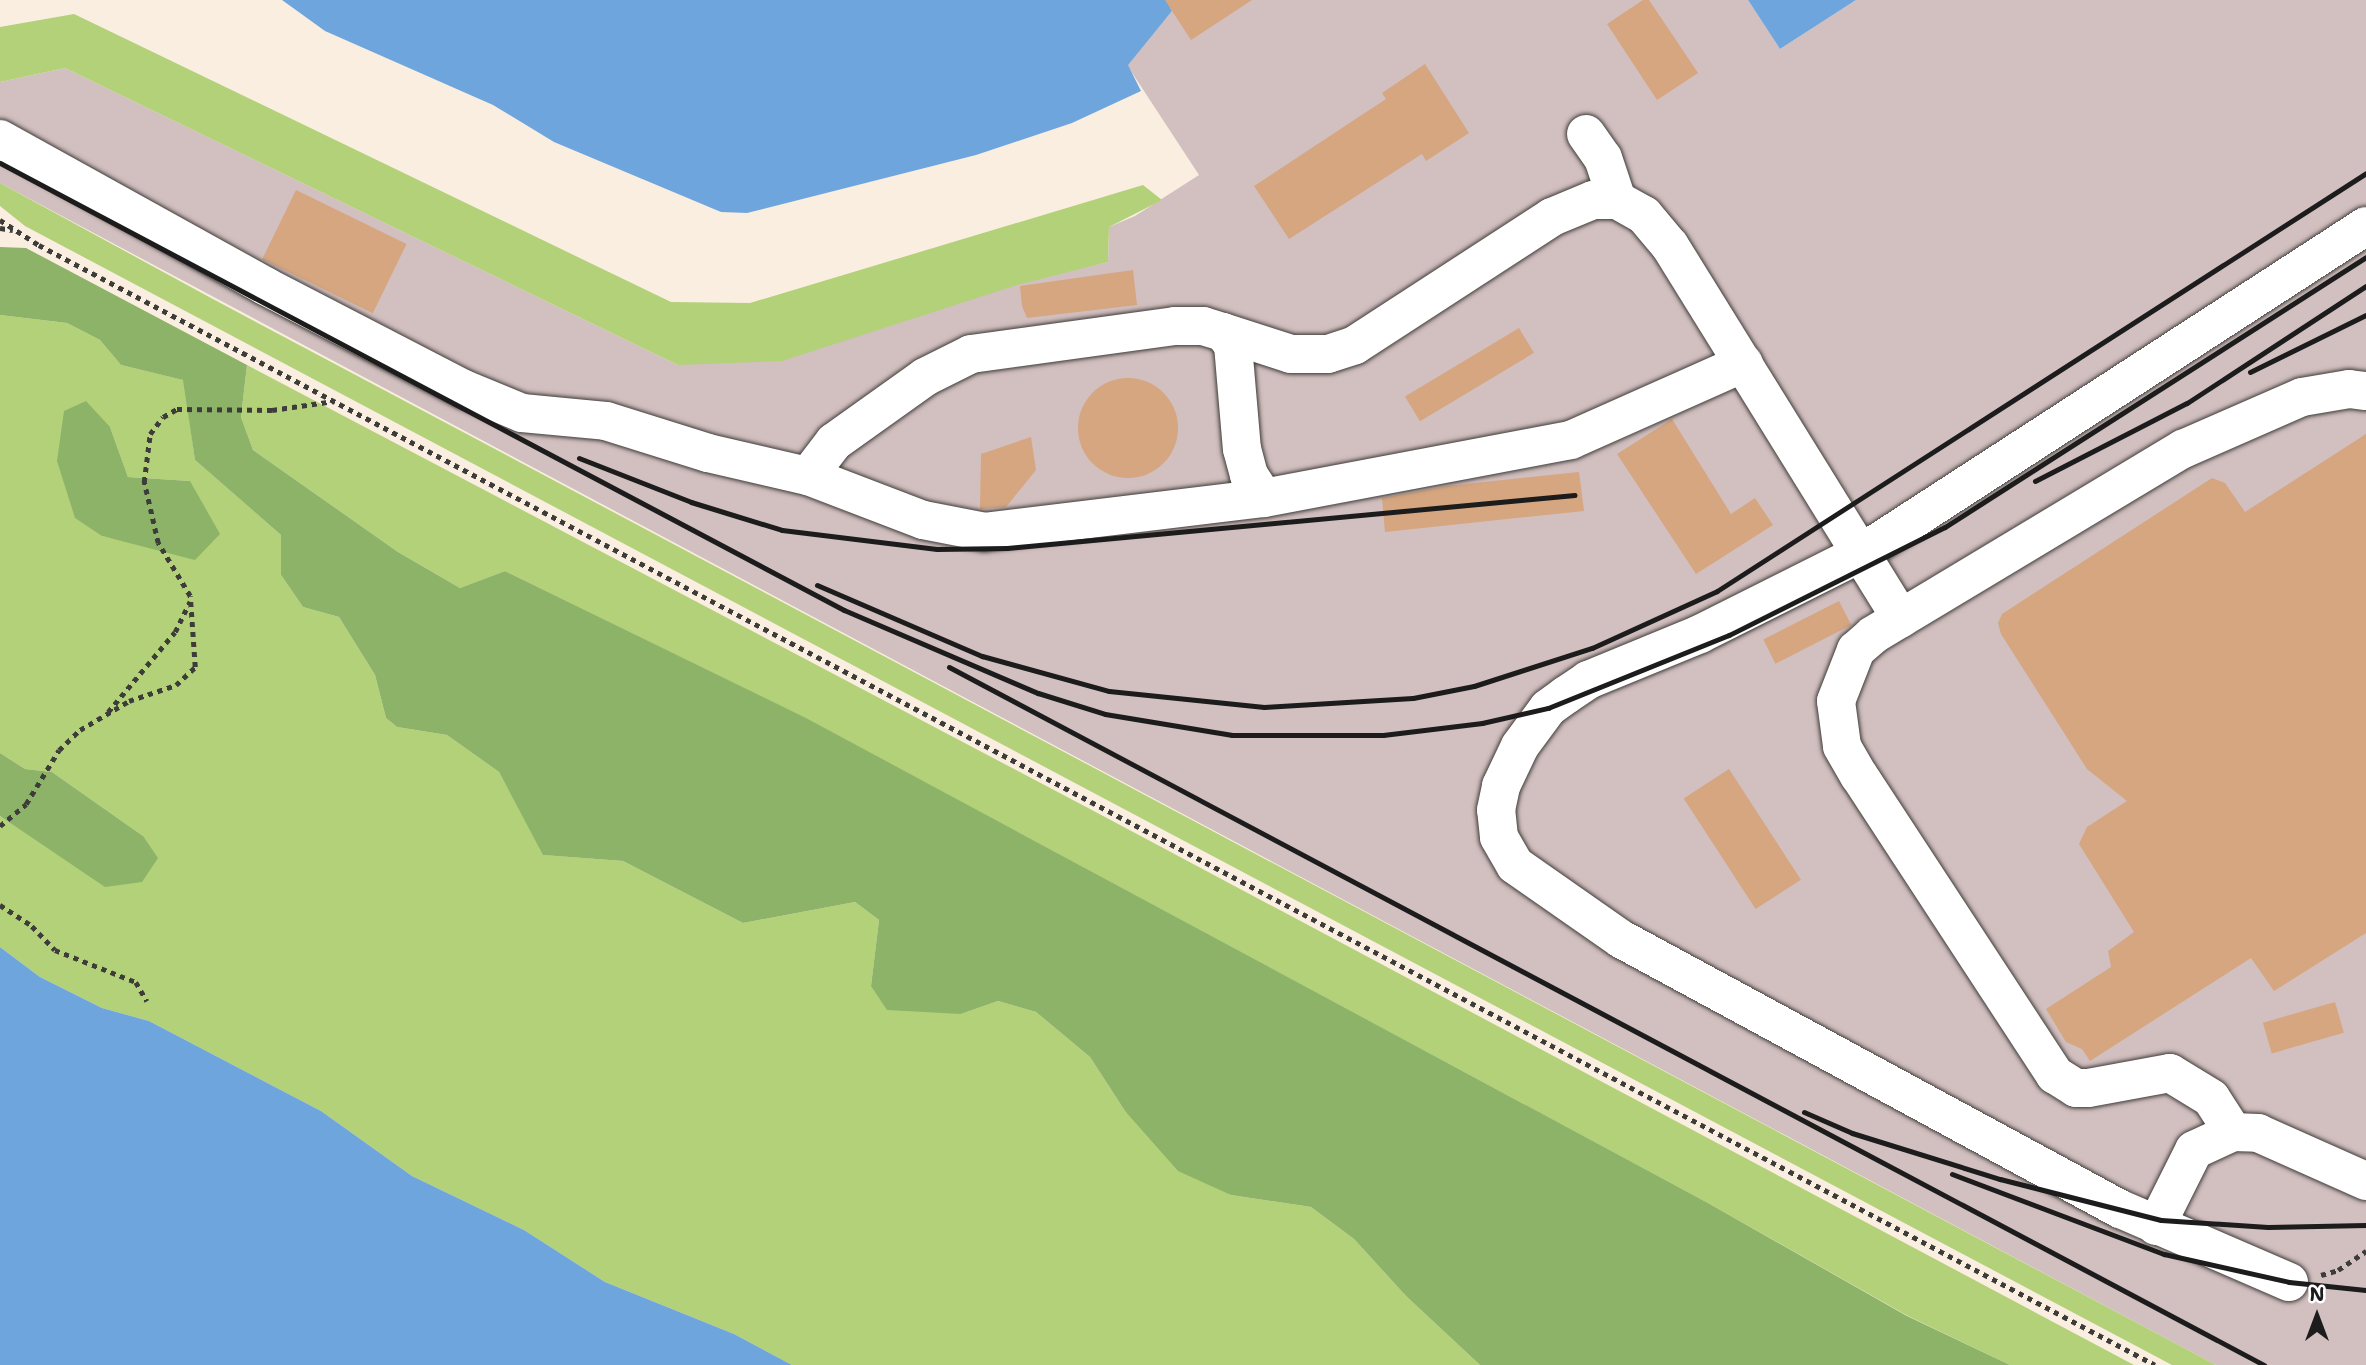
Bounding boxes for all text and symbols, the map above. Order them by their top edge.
north arrow [2282,1281,2352,1351]
text: N [2309,1282,2325,1307]

